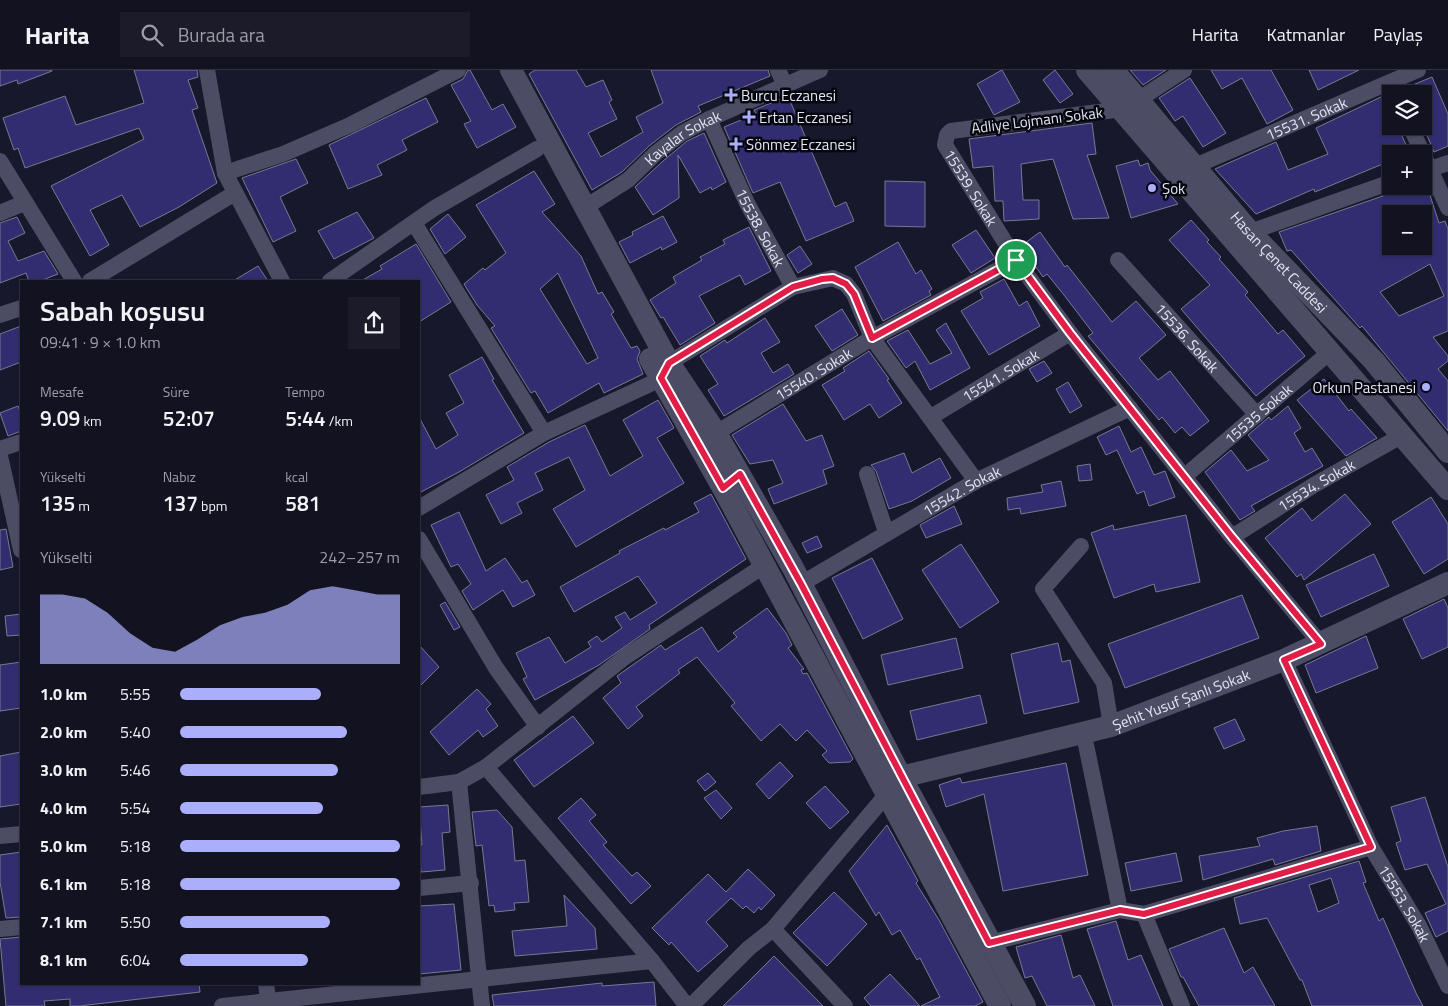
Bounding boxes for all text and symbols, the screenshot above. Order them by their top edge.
search box [120,12,470,57]
text: Harita [25,17,90,53]
text: Burada ara [178,20,265,49]
icon: search [138,21,166,49]
text: Harita [1192,21,1239,48]
text: Katmanlar [1267,21,1345,48]
text: Paylaş [1373,21,1423,48]
place label: Burcu Eczanesi [741,84,836,107]
map controls [1382,85,1432,255]
button: layers [1382,85,1432,135]
marker: Burcu Eczanesi [725,89,737,101]
street label: 15531. Sokak [1262,90,1350,146]
street label: Adliye Lojmanı Sokak [970,101,1104,139]
street label: Kayalar Sokak [639,104,724,170]
place label: Ertan Eczanesi [759,106,852,129]
marker: Ertan Eczanesi [743,111,755,123]
place label: Sönmez Eczanesi [746,133,855,156]
marker: Sönmez Eczanesi [730,138,742,150]
street label: 15539. Sokak [939,144,1004,230]
button: + [1382,145,1432,195]
place label: Şok [1162,177,1185,200]
marker: Şok [1146,182,1158,194]
street label: 15538. Sokak [730,184,791,271]
button: − [1382,205,1432,255]
street label: Hasan Çenet Caddesi [1225,206,1333,318]
pin [995,239,1037,281]
icon: arrive [1002,246,1030,274]
text: Sabah koşusu [40,289,205,332]
button: share [348,297,400,349]
street label: 15536. Sokak [1150,298,1225,377]
text: 09:41 · 9 × 1.0 km [40,330,161,354]
street label: 15540. Sokak [770,341,856,406]
street label: 15541. Sokak [957,343,1043,407]
place label: Orkun Pastanesi [1312,376,1416,399]
street label: 15535 Sokak [1219,378,1297,449]
text: Mesafe [40,381,84,402]
text: Süre [163,381,189,402]
text: Tempo [285,381,325,402]
marker: Orkun Pastanesi [1420,381,1432,393]
text: 9.09 [40,402,80,434]
text: 52:07 [163,402,215,434]
text: 5:44 [285,402,326,434]
text: km [80,410,102,431]
text: /km [326,410,353,431]
street label: 15534. Sokak [1273,453,1359,517]
street label: 15542. Sokak [918,459,1005,522]
text: Yükselti [40,466,86,487]
text: Nabız [163,466,196,487]
text: kcal [285,466,308,487]
text: 135 [40,487,75,519]
text: 137 [163,487,198,519]
text: 581 [285,487,321,519]
text: m [75,495,90,516]
text: bpm [198,495,227,516]
text: Yükselti [40,545,92,569]
text: 242–257 m [319,545,400,569]
street label: Şehit Yusuf Şanlı Sokak [1109,663,1253,736]
text: 1.0 km [40,682,87,706]
text: 5:55 [120,682,150,706]
text: 2.0 km [40,720,87,744]
text: 5:40 [120,720,150,744]
text: 3.0 km [40,758,87,782]
text: 5:46 [120,758,150,782]
text: 4.0 km [40,796,87,820]
text: 5:54 [120,796,150,820]
text: 5.0 km [40,834,87,858]
text: 5:18 [120,834,150,858]
street label: 15553. Sokak [1373,860,1437,946]
text: 6.1 km [40,872,87,896]
text: 5:18 [120,872,150,896]
text: 7.1 km [40,910,87,934]
text: 5:50 [120,910,150,934]
text: 8.1 km [40,948,87,972]
text: 6:04 [120,948,150,972]

